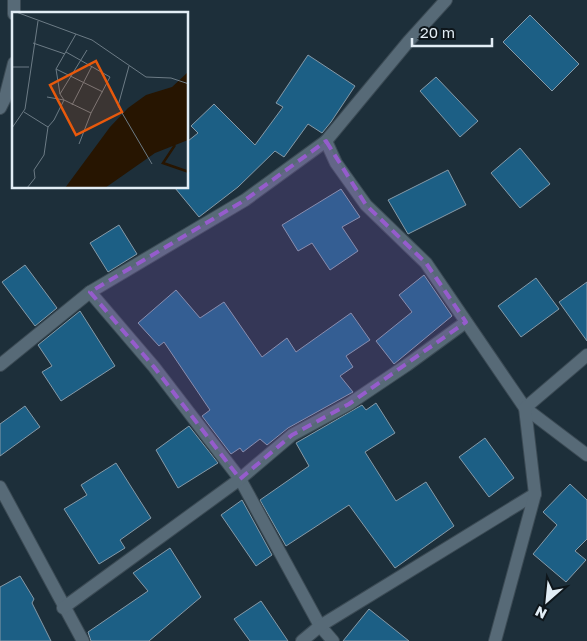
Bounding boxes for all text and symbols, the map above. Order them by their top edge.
inset map [12,12,189,189]
scale bar [412,15,492,47]
text: 20 m [420,23,455,41]
north arrow [522,576,572,626]
text: N [532,603,549,623]

